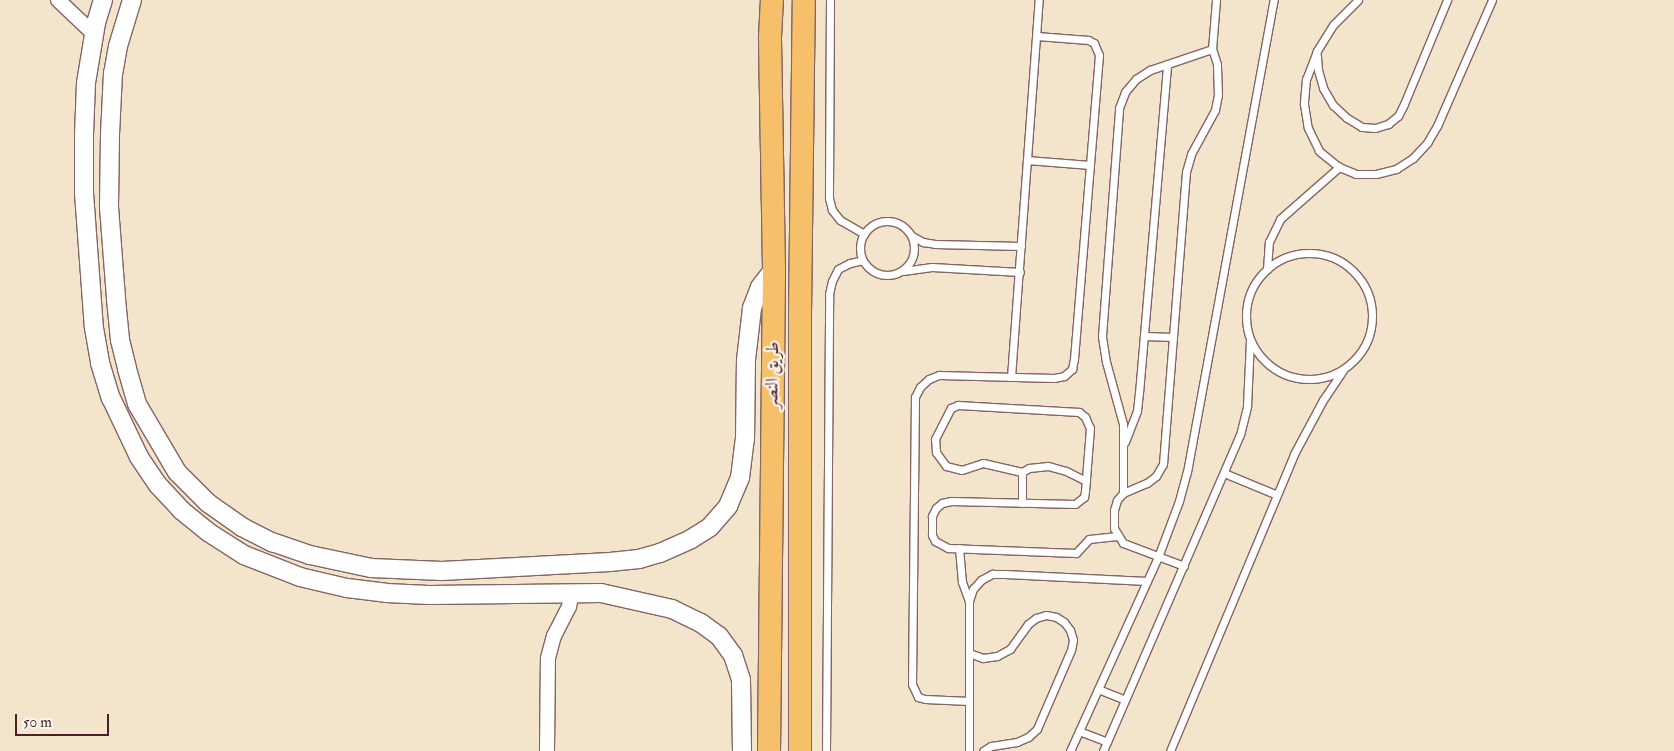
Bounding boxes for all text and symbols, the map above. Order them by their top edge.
street label: طريق النصر [762,341,784,409]
scale bar [18,704,111,736]
text: 50 m [23,713,52,732]

